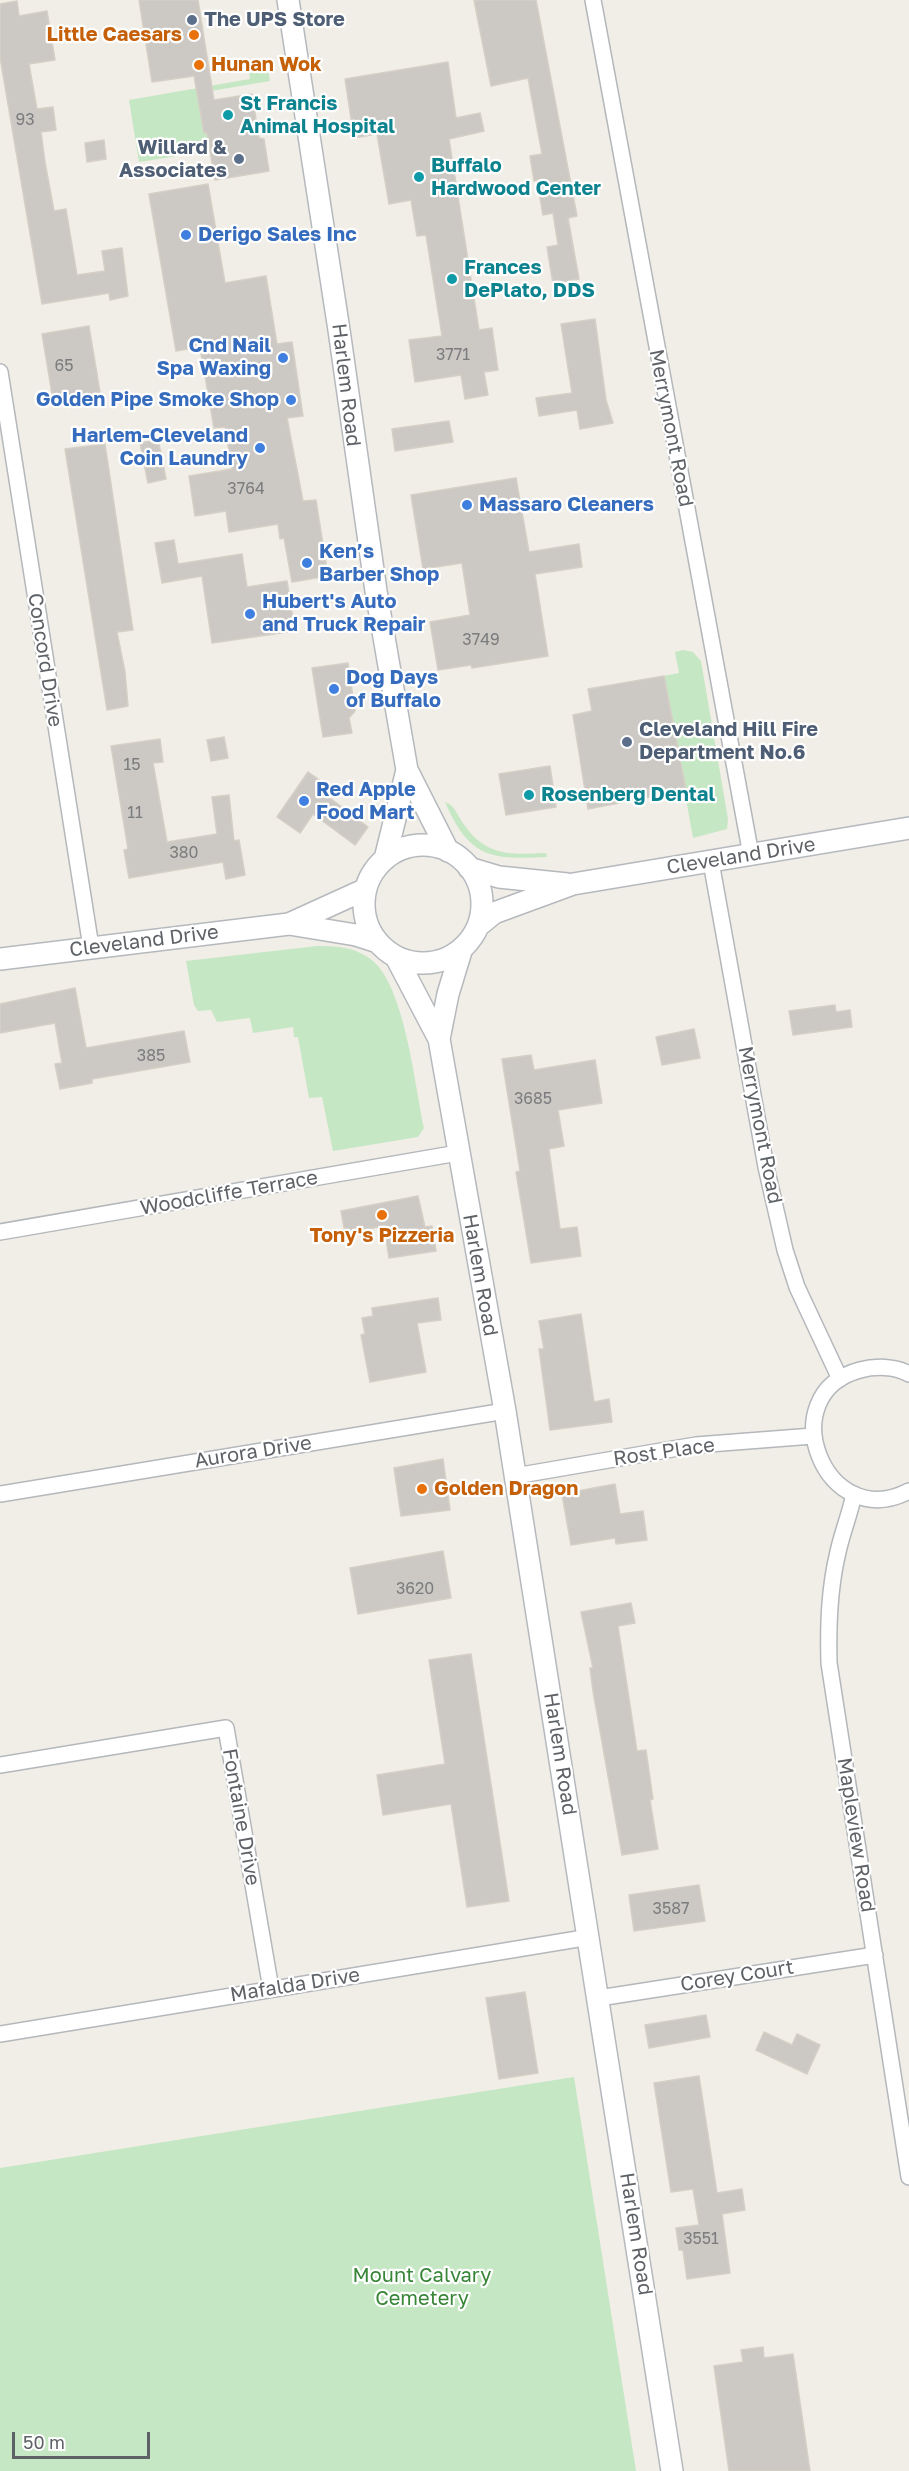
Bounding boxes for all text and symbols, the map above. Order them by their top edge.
place label: The UPS Store [204,8,345,32]
marker: The UPS Store [185,13,199,27]
place label: Little Caesars [47,23,182,47]
marker: Little Caesars [187,28,201,42]
place label: Hunan Wok [211,53,321,77]
marker: Hunan Wok [192,58,206,72]
place label: St Francis Animal Hospital [240,92,395,139]
marker: St Francis Animal Hospital [221,108,235,122]
house number: 93 [15,110,35,130]
place label: Willard & Associates [119,136,227,183]
marker: Willard & Associates [232,152,246,166]
place label: Buffalo Hardwood Center [431,154,601,201]
marker: Buffalo Hardwood Center [412,170,426,184]
place label: Derigo Sales Inc [198,223,357,247]
marker: Derigo Sales Inc [179,228,193,242]
place label: Frances DePlato, DDS [464,256,595,303]
marker: Frances DePlato, DDS [445,272,459,286]
street label: Harlem Road [327,322,365,448]
place label: Cnd Nail Spa Waxing [157,334,271,381]
house number: 3771 [436,345,470,365]
street label: Merrymont Road [644,347,698,509]
marker: Cnd Nail Spa Waxing [276,351,290,365]
house number: 65 [55,356,73,376]
place label: Golden Pipe Smoke Shop [36,388,279,412]
marker: Golden Pipe Smoke Shop [284,393,298,407]
place label: Harlem-Cleveland Coin Laundry [72,424,248,471]
marker: Harlem-Cleveland Coin Laundry [253,441,267,455]
house number: 3764 [227,479,265,499]
place label: Massaro Cleaners [479,493,654,517]
marker: Massaro Cleaners [460,498,474,512]
place label: Ken’s Barber Shop [319,540,439,587]
marker: Ken’s Barber Shop [300,556,314,570]
place label: Hubert's Auto and Truck Repair [262,590,426,637]
street label: Concord Drive [23,591,67,729]
marker: Hubert's Auto and Truck Repair [243,607,257,621]
house number: 3749 [462,630,500,650]
place label: Dog Days of Buffalo [346,666,441,713]
marker: Dog Days of Buffalo [327,682,341,696]
place label: Cleveland Hill Fire Department No.6 [639,718,818,765]
marker: Cleveland Hill Fire Department No.6 [620,735,634,749]
house number: 15 [123,755,141,775]
place label: Red Apple Food Mart [316,778,416,825]
place label: Rosenberg Dental [541,783,715,807]
marker: Rosenberg Dental [522,788,536,802]
marker: Red Apple Food Mart [297,794,311,808]
house number: 11 [127,803,143,823]
street label: Cleveland Drive [665,832,817,880]
house number: 380 [169,843,199,863]
street label: Cleveland Drive [68,920,220,962]
street label: Merrymont Road [733,1044,787,1206]
house number: 385 [137,1046,165,1066]
house number: 3685 [514,1089,552,1109]
street label: Woodcliffe Terrace [138,1166,320,1220]
marker: Tony's Pizzeria [375,1208,389,1222]
street label: Harlem Road [457,1212,503,1338]
place label: Tony's Pizzeria [310,1224,454,1248]
street label: Aurora Drive [193,1431,313,1473]
street label: Rost Place [612,1433,716,1471]
place label: Golden Dragon [434,1477,578,1501]
marker: Golden Dragon [415,1482,429,1496]
house number: 3620 [396,1579,434,1599]
street label: Harlem Road [538,1691,582,1817]
street label: Fontaine Drive [217,1747,265,1887]
street label: Mapleview Road [832,1756,880,1914]
house number: 3587 [653,1899,689,1919]
street label: Corey Court [679,1955,795,1997]
street label: Mafalda Drive [228,1963,362,2007]
street label: Harlem Road [614,2171,658,2297]
house number: 3551 [683,2229,719,2249]
park label: Mount Calvary Cemetery [353,2264,491,2311]
scale bar [15,2420,153,2458]
text: 50 m [23,2431,65,2453]

